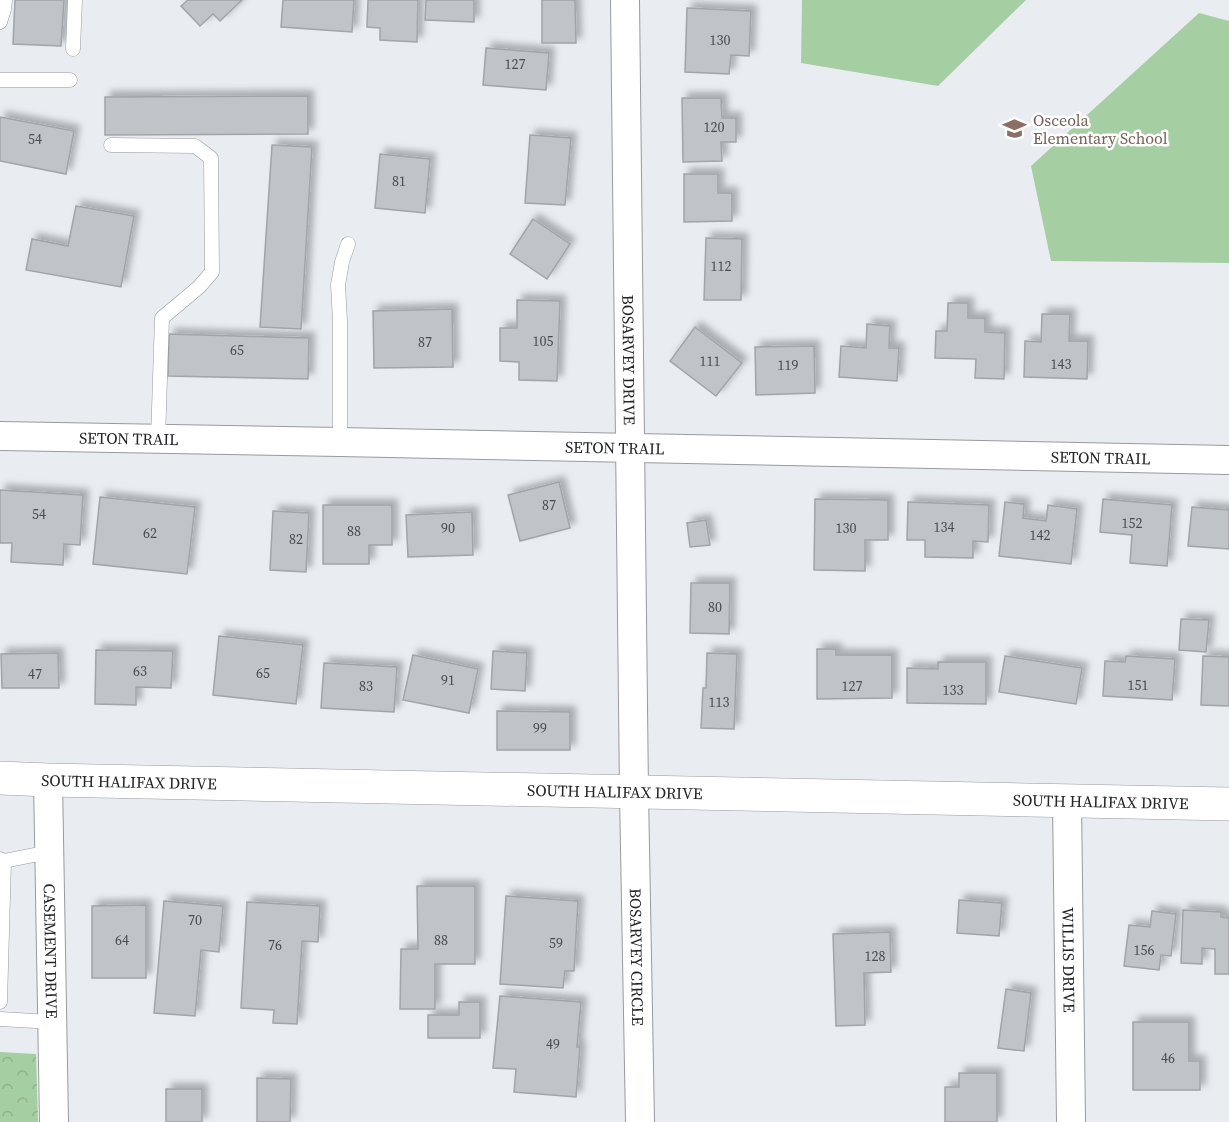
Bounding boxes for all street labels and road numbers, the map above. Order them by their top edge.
street label: BOSARVEY DRIVE [617,295,641,426]
street label: SETON TRAIL [79,426,179,450]
street label: SETON TRAIL [565,436,665,460]
street label: SETON TRAIL [1051,445,1151,469]
street label: SOUTH HALIFAX DRIVE [41,769,217,794]
street label: SOUTH HALIFAX DRIVE [527,779,703,804]
street label: SOUTH HALIFAX DRIVE [1013,789,1189,814]
street label: CASEMENT DRIVE [39,883,63,1019]
street label: BOSARVEY CIRCLE [625,888,649,1026]
street label: WILLIS DRIVE [1057,907,1081,1013]

